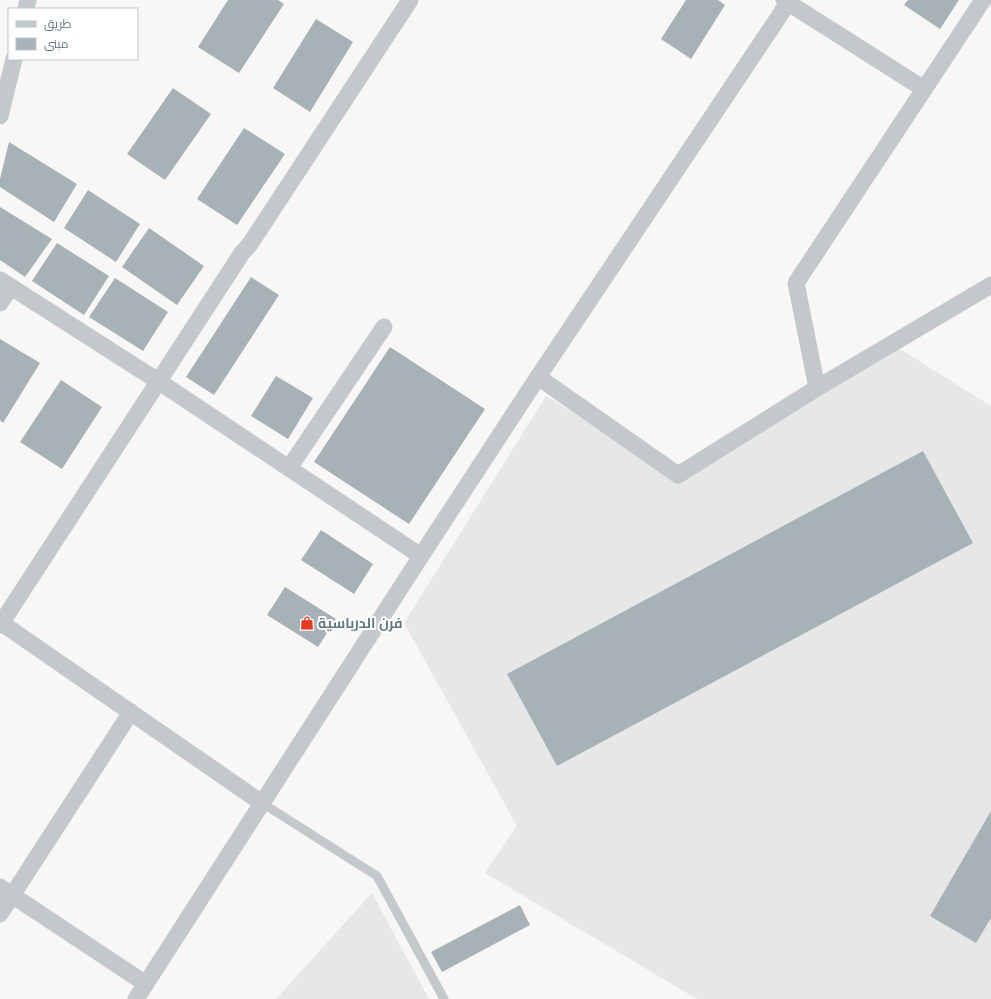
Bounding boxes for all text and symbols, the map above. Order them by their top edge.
legend [8,8,138,60]
text: طريق [44,16,72,31]
text: مبنى [44,36,69,51]
place label: فرن الدرباسية [318,614,403,632]
shop icon: فرن الدرباسية [299,615,315,631]

